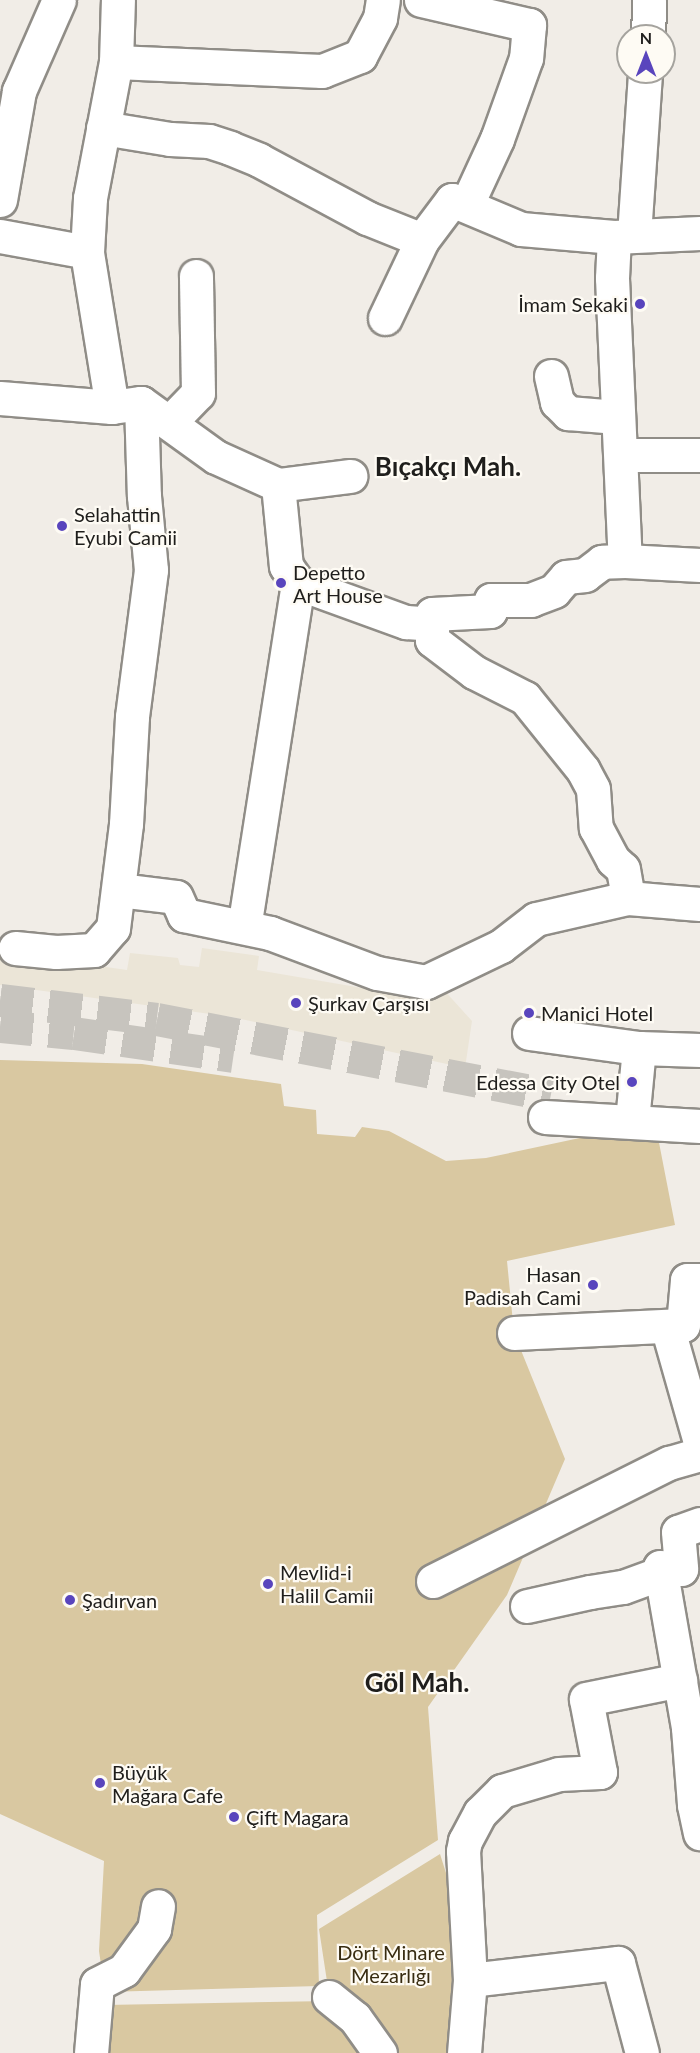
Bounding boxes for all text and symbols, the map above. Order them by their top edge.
north arrow [616,24,676,84]
text: N [640,28,652,47]
place label: İmam Sekaki [518,292,628,316]
marker: İmam Sekaki [633,297,647,311]
district label: Bıçakçı Mah. [375,451,521,483]
place label: Selahattin Eyubi Camii [74,502,177,549]
marker: Selahattin Eyubi Camii [55,519,69,533]
place label: Depetto Art House [293,560,383,607]
marker: Depetto Art House [274,576,288,590]
place label: Şurkav Çarşısı [308,991,430,1015]
marker: Şurkav Çarşısı [289,996,303,1010]
place label: Manici Hotel [541,1001,653,1025]
marker: Manici Hotel [522,1006,536,1020]
place label: Edessa City Otel [476,1070,620,1094]
marker: Edessa City Otel [625,1075,639,1089]
place label: Hasan Padisah Cami [464,1262,581,1309]
marker: Hasan Padisah Cami [586,1278,600,1292]
place label: Mevlid-i Halil Camii [280,1560,374,1607]
marker: Mevlid-i Halil Camii [261,1577,275,1591]
place label: Şadırvan [82,1588,157,1612]
marker: Şadırvan [63,1593,77,1607]
district label: Göl Mah. [365,1667,469,1699]
place label: Büyük Mağara Cafe [112,1760,223,1807]
marker: Büyük Mağara Cafe [93,1776,107,1790]
place label: Çift Magara [246,1805,349,1829]
marker: Çift Magara [227,1810,241,1824]
park label: Dört Minare Mezarlığı [337,1940,445,1987]

